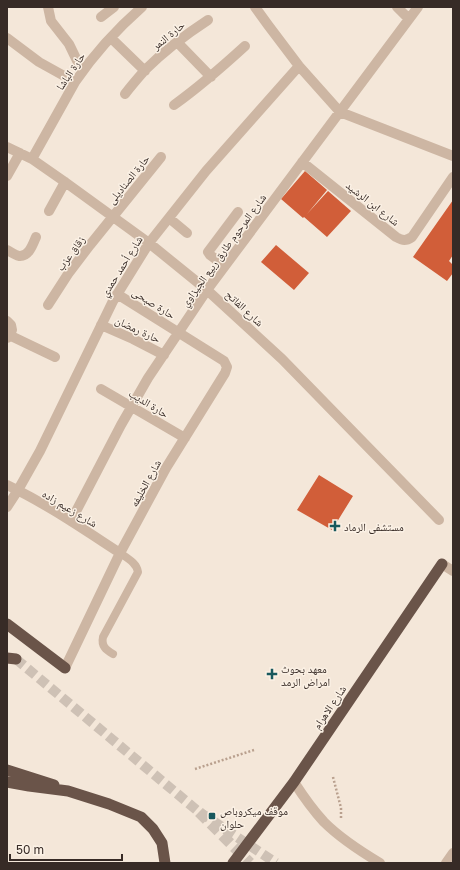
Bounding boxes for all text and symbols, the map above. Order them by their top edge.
street label: حارة النمر [148,18,187,53]
street label: حارة الباشا [53,50,87,92]
street label: حارة الصناديلى [104,152,153,207]
street label: شارع ابن الرشيد [343,178,402,229]
street label: شارع المرحوم طارق ربيع الجيزاوي [178,191,271,311]
street label: زقاق عزب [53,233,88,274]
street label: شارع أحمد حمدي [97,233,147,300]
street label: حارة صبحى [130,285,178,322]
street label: شارع الفاتح [223,287,267,329]
street label: حارة رمضان [113,313,163,346]
street label: حارة الديب [127,386,171,420]
street label: شارع الخليفه [127,457,164,509]
street label: شارع زعيم زاده [39,486,100,531]
marker: مستشفى الرماد [329,520,341,532]
place label: مستشفى الرماد [344,520,404,534]
place label: معهد بحوث امراض الرمد [281,662,330,689]
marker: معهد بحوث امراض الرمد [266,668,278,680]
street label: شارع الاهرام [310,683,349,732]
place label: موقف ميكروباص حلوان [220,804,288,831]
marker: موقف ميكروباص حلوان [207,811,217,821]
scale bar [10,836,122,862]
text: 50 m [16,842,44,857]

